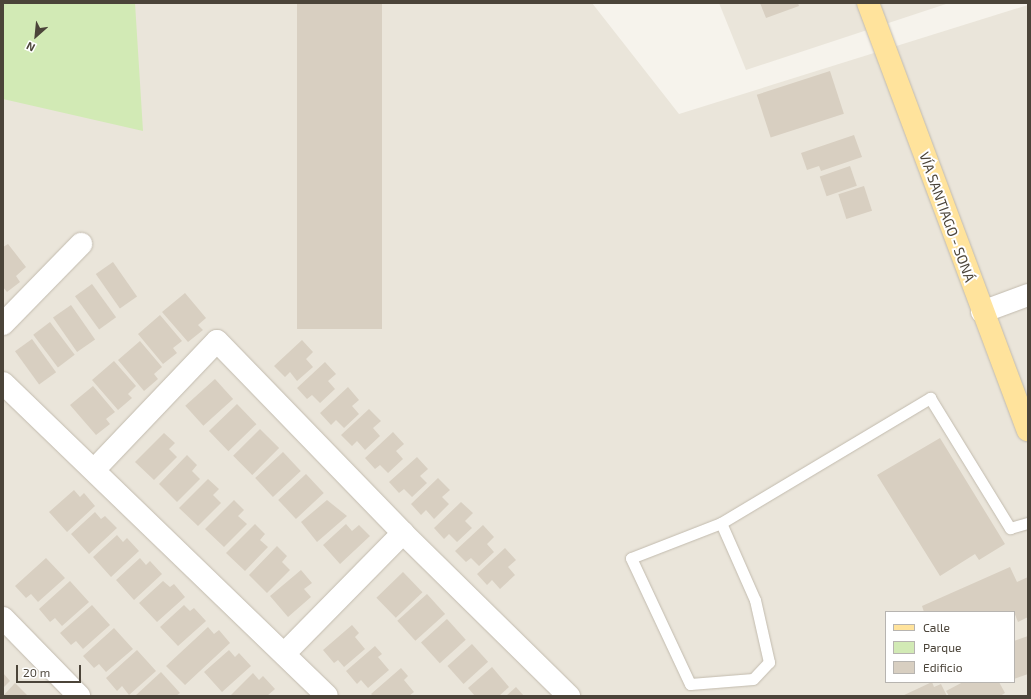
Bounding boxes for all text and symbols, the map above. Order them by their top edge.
north arrow [16,16,56,56]
text: N [24,40,37,55]
street label: VÍA SANTIAGO - SONÁ [916,150,978,284]
legend [885,611,1015,683]
text: Calle [923,620,950,634]
text: Parque [923,640,961,654]
scale bar [18,657,83,683]
text: Edificio [923,660,963,674]
text: 20 m [23,665,50,679]

